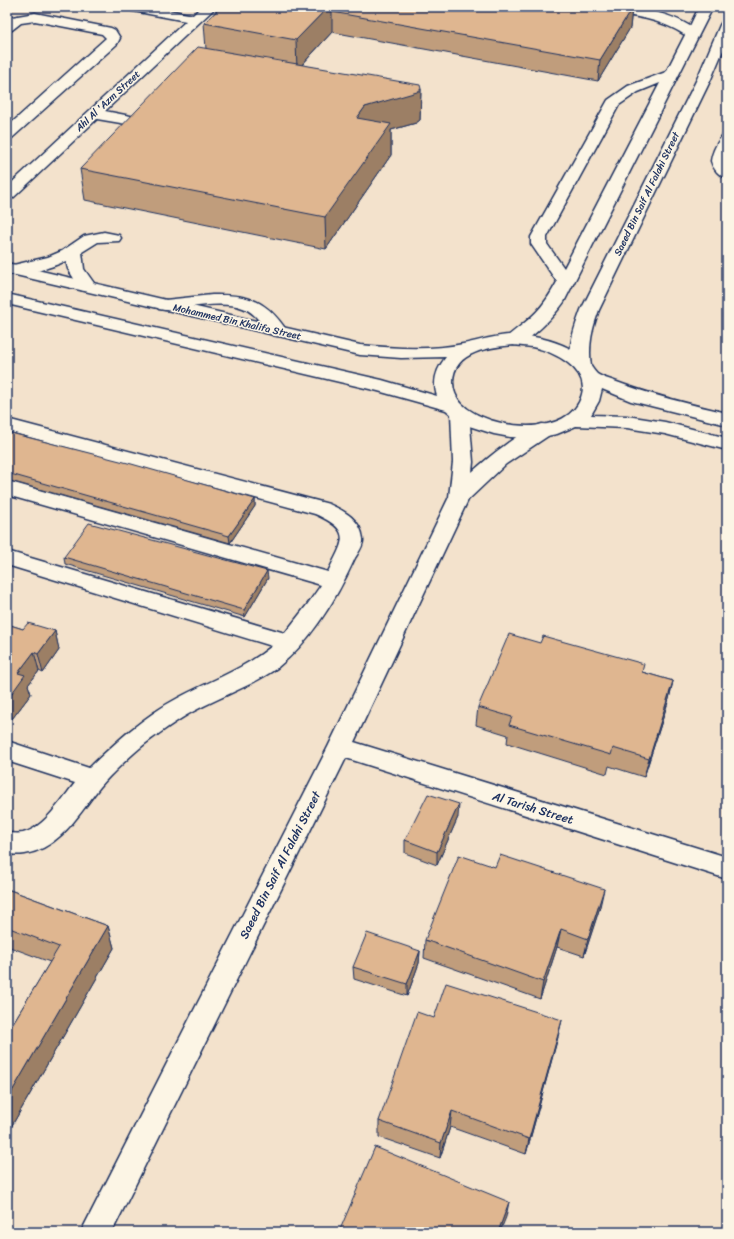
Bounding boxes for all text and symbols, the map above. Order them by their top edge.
street label: Ahl Al 'Azm Street [71,66,145,137]
street label: Saeed Bin Saif Al Falahi Street [609,128,685,259]
street label: Mohammed Bin Khalifa Street [171,298,304,346]
street label: Al Tarish Street [489,785,576,831]
street label: Saeed Bin Saif Al Falahi Street [233,786,327,943]

